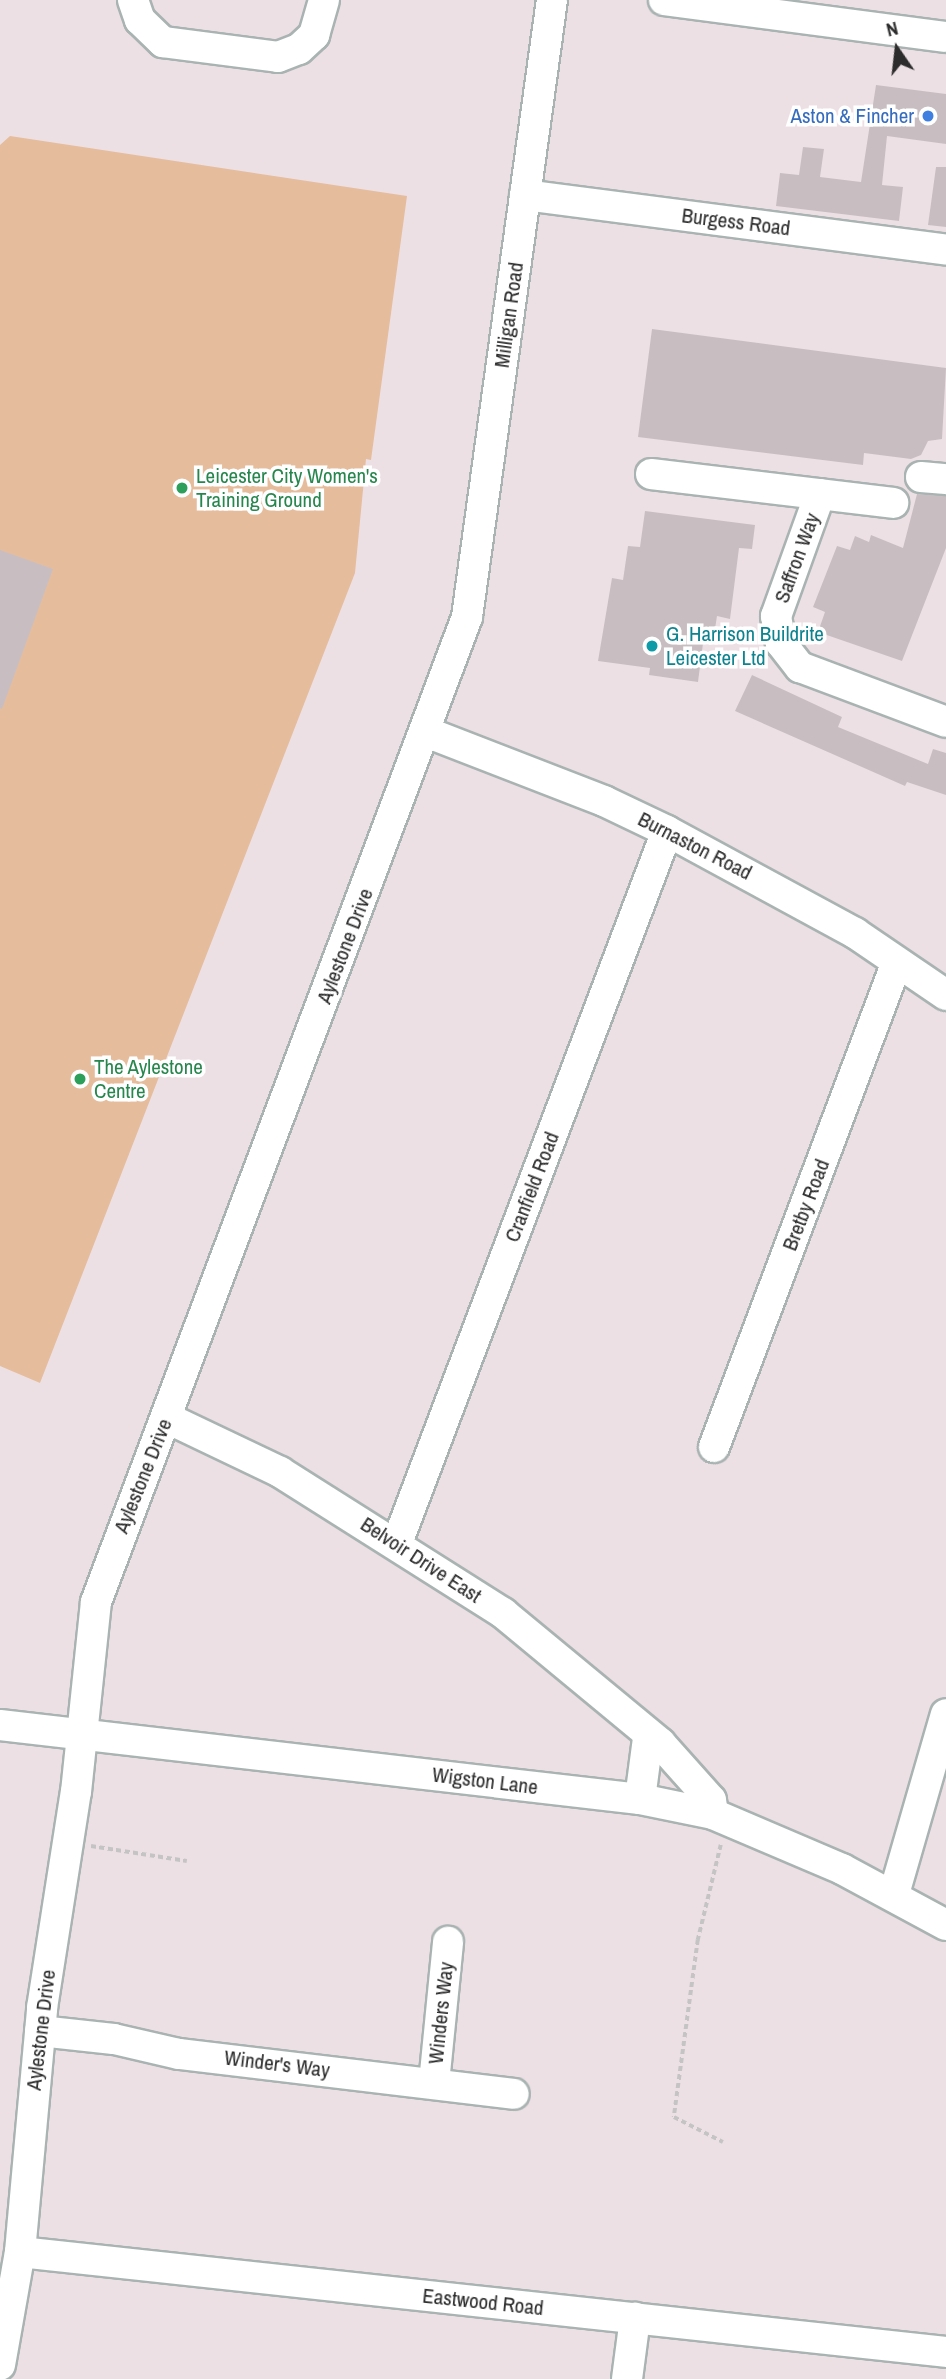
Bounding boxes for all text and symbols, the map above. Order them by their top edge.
north arrow [862,14,932,84]
text: N [883,15,901,43]
place label: Aston & Fincher [791,103,914,129]
marker: Aston & Fincher [920,108,936,124]
street label: Burgess Road [680,203,792,241]
street label: Milligan Road [489,261,529,369]
place label: Leicester City Women's Training Ground [196,463,378,513]
marker: Leicester City Women's Training Ground [174,480,190,496]
street label: Saffron Way [769,510,825,606]
place label: G. Harrison Buildrite Leicester Ltd [666,621,824,671]
marker: G. Harrison Buildrite Leicester Ltd [644,638,660,654]
street label: Burnaston Road [634,807,756,885]
street label: Aylestone Drive [312,885,378,1007]
place label: The Aylestone Centre [94,1054,204,1104]
marker: The Aylestone Centre [72,1071,88,1087]
street label: Cranfield Road [499,1128,565,1246]
street label: Bretby Road [777,1156,835,1254]
street label: Aylestone Drive [109,1415,177,1537]
street label: Belvoir Drive East [356,1512,486,1608]
street label: Wigston Lane [431,1762,539,1800]
street label: Winders Way [423,1961,459,2065]
street label: Aylestone Drive [21,1968,61,2092]
street label: Winder's Way [223,2045,331,2083]
street label: Eastwood Road [421,2283,545,2321]

